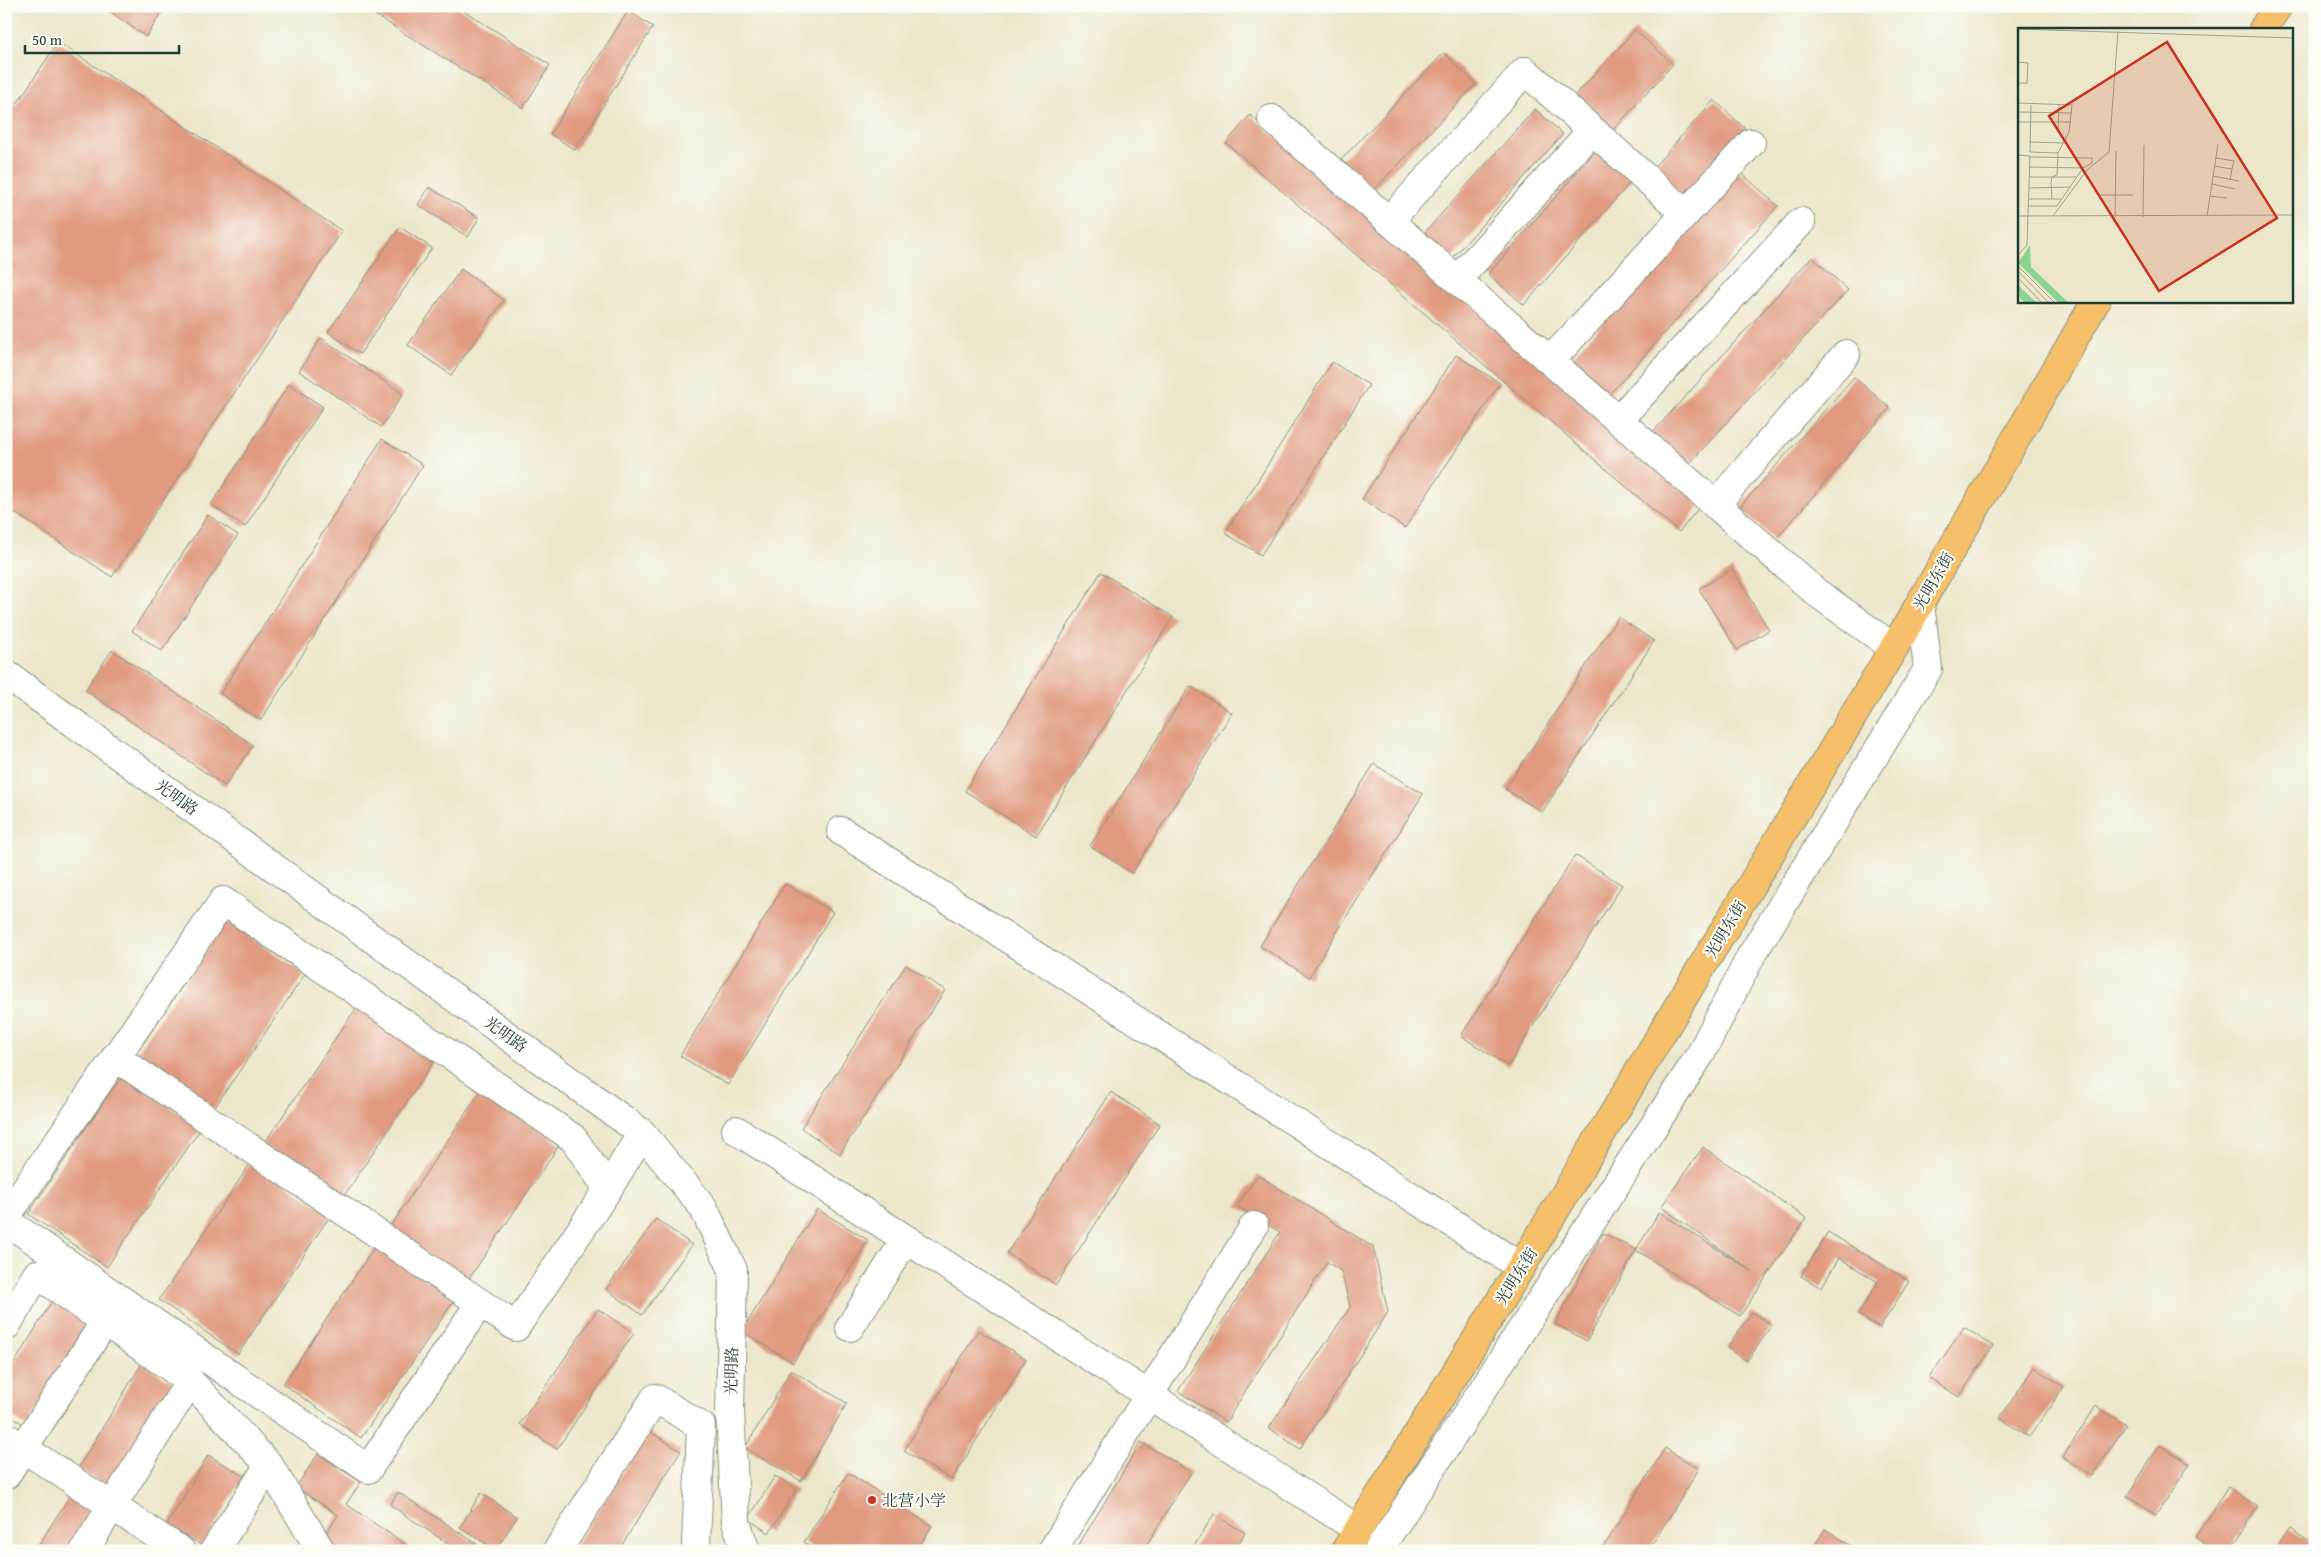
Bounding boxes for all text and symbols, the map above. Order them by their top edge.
scale bar [25,22,179,54]
inset map [2018,28,2294,302]
text: 50 m [32,29,63,50]
street label: 光明东街 [1907,547,1959,615]
street label: 光明路 [151,773,203,821]
street label: 光明东街 [1698,895,1752,963]
street label: 光明路 [480,1010,532,1058]
street label: 光明东街 [1489,1242,1543,1310]
street label: 光明路 [719,1347,743,1395]
place label: 北营小学 [882,1488,946,1512]
marker: 北营小学 [866,1494,878,1506]

